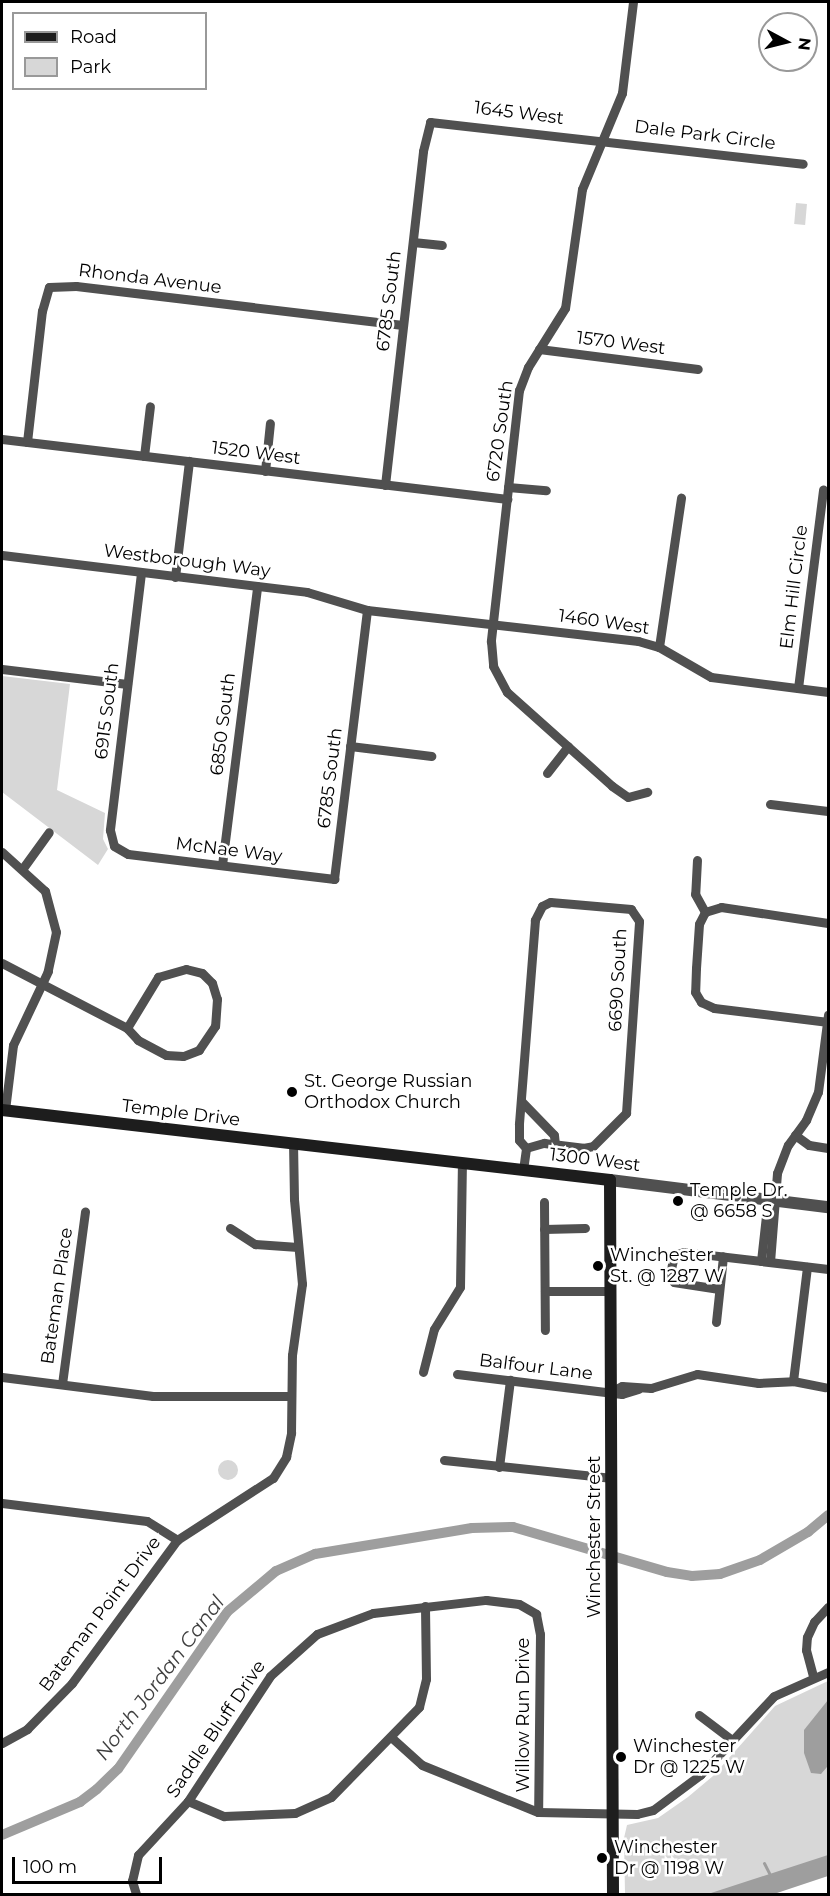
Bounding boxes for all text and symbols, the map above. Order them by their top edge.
legend [12,12,207,90]
north arrow [758,12,818,72]
text: Road [70,26,117,48]
text: N [794,36,815,52]
text: Park [70,56,111,78]
street label: 1645 West [473,97,565,129]
street label: Dale Park Circle [633,116,777,154]
street label: 6785 South [372,249,406,353]
street label: Rhonda Avenue [77,259,223,299]
street label: 1570 West [575,327,667,359]
street label: 6720 South [482,379,518,483]
street label: 1520 West [210,437,302,469]
street label: Elm Hill Circle [776,524,812,650]
street label: Westborough Way [102,540,272,582]
street label: 1460 West [557,605,651,639]
street label: 6915 South [90,661,124,761]
street label: 6850 South [206,671,240,777]
street label: 6785 South [313,726,347,830]
street label: McNae Way [174,833,284,867]
street label: 6690 South [605,928,631,1032]
place label: St. George Russian Orthodox Church [304,1071,472,1114]
marker: St. George Russian Orthodox Church [285,1085,299,1099]
street label: Temple Drive [121,1095,241,1131]
street label: 1300 West [548,1144,642,1176]
place label: Temple Dr. @ 6658 S [690,1180,788,1222]
marker: Temple Dr. @ 6658 S [671,1194,685,1208]
street label: Bateman Place [37,1226,77,1366]
place label: Winchester St. @ 1287 W [610,1245,724,1288]
marker: Winchester St. @ 1287 W [591,1259,605,1273]
street label: Balfour Lane [478,1349,594,1385]
street label: Winchester Street [583,1456,605,1618]
street label: Bateman Point Drive [35,1532,165,1696]
water label: North Jordan Canal [90,1591,230,1765]
street label: Willow Run Drive [512,1638,534,1792]
street label: Saddle Bluff Drive [162,1656,270,1802]
place label: Winchester Dr @ 1225 W [633,1736,745,1778]
marker: Winchester Dr @ 1225 W [614,1750,628,1764]
place label: Winchester Dr @ 1198 W [614,1837,724,1880]
scale bar [15,1845,165,1883]
marker: Winchester Dr @ 1198 W [595,1851,609,1865]
text: 100 m [23,1856,77,1878]

